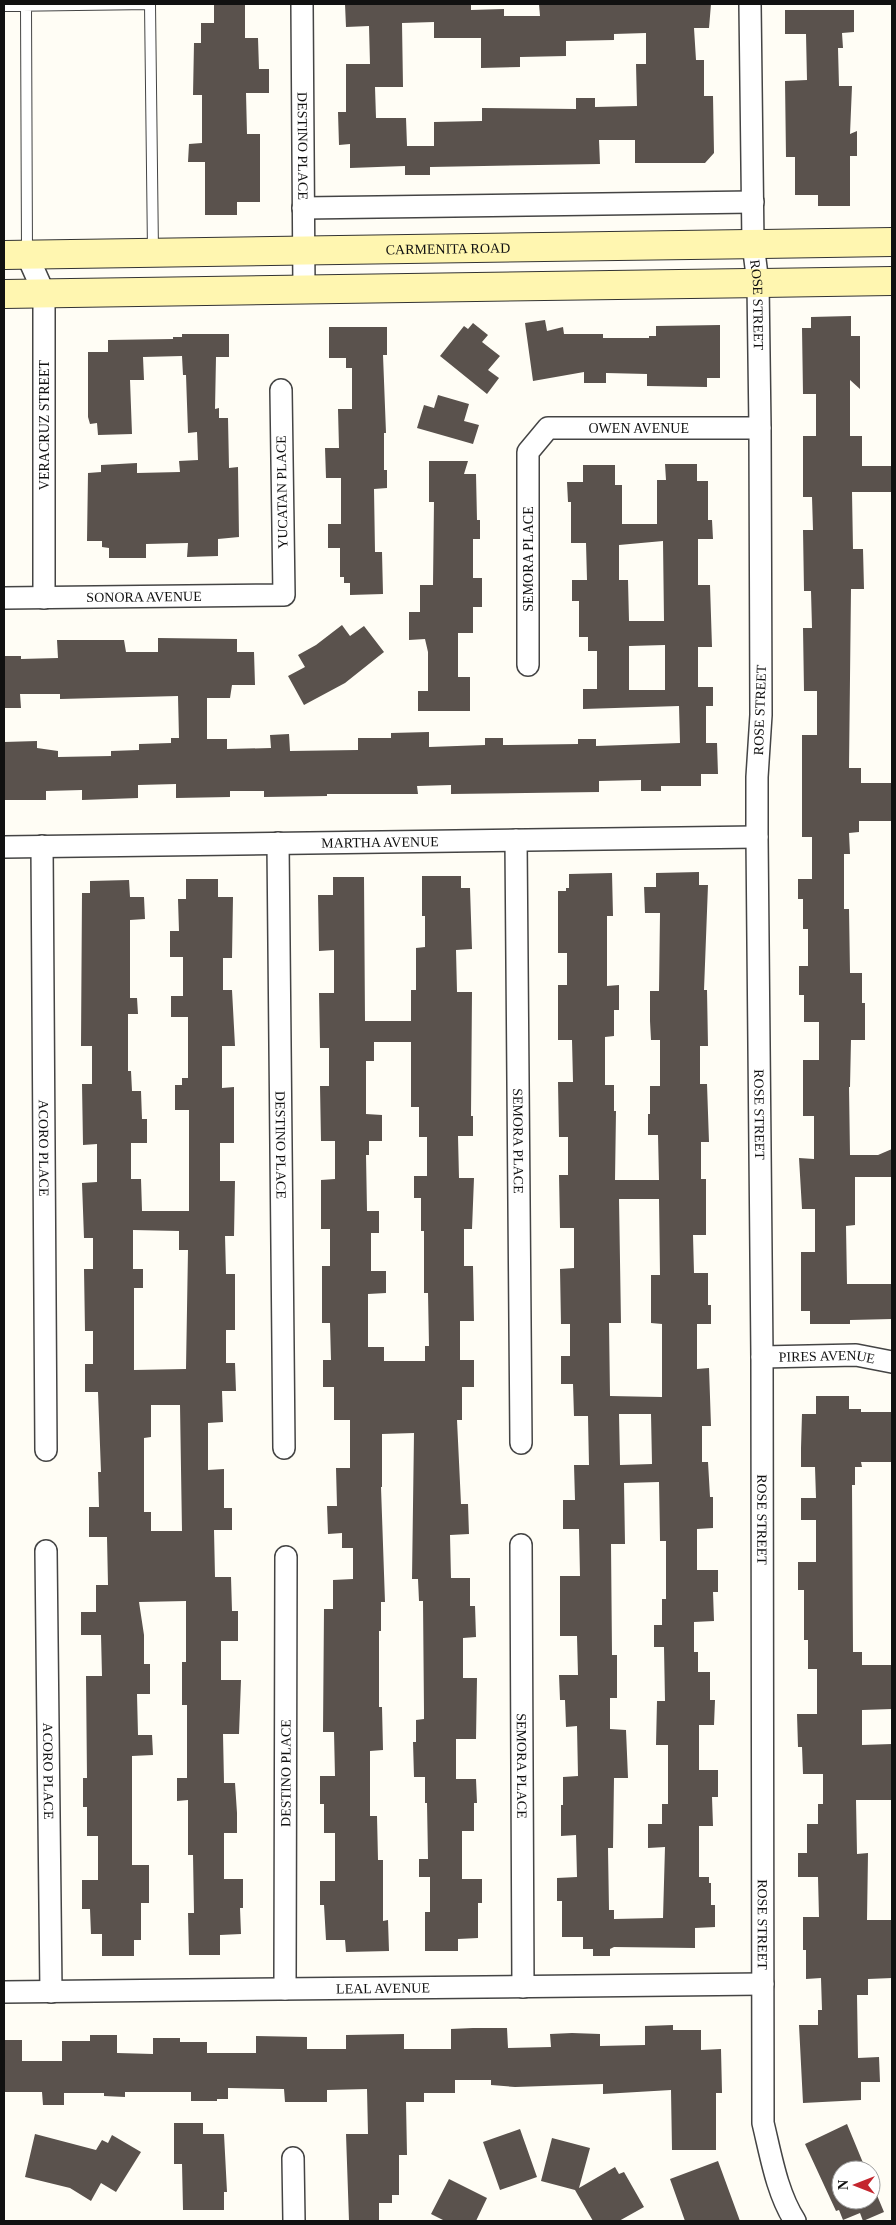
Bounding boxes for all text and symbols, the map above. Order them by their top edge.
street label: DESTINO PLACE [295,92,311,200]
street label: CARMENITA ROAD [386,240,510,257]
street label: ROSE STREET [748,259,766,351]
street label: VERACRUZ STREET [37,359,52,490]
street label: OWEN AVENUE [588,421,689,436]
street label: YUCATAN PLACE [274,435,290,549]
street label: SEMORA PLACE [521,506,536,612]
street label: SONORA AVENUE [86,588,202,605]
street label: ROSE STREET [751,664,769,756]
street label: MARTHA AVENUE [321,834,439,850]
street label: ROSE STREET [752,1069,768,1160]
street label: SEMORA PLACE [511,1088,526,1194]
street label: DESTINO PLACE [273,1091,289,1199]
street label: ACORO PLACE [36,1099,52,1197]
street label: PIRES AVENUE [778,1347,876,1366]
street label: ROSE STREET [755,1474,770,1565]
street label: SEMORA PLACE [514,1713,530,1819]
street label: DESTINO PLACE [278,1719,293,1827]
street label: ACORO PLACE [40,1722,57,1820]
street label: ROSE STREET [755,1879,770,1970]
street label: LEAL AVENUE [336,1980,430,1996]
north arrow [831,2160,881,2210]
text: N [836,2180,851,2190]

